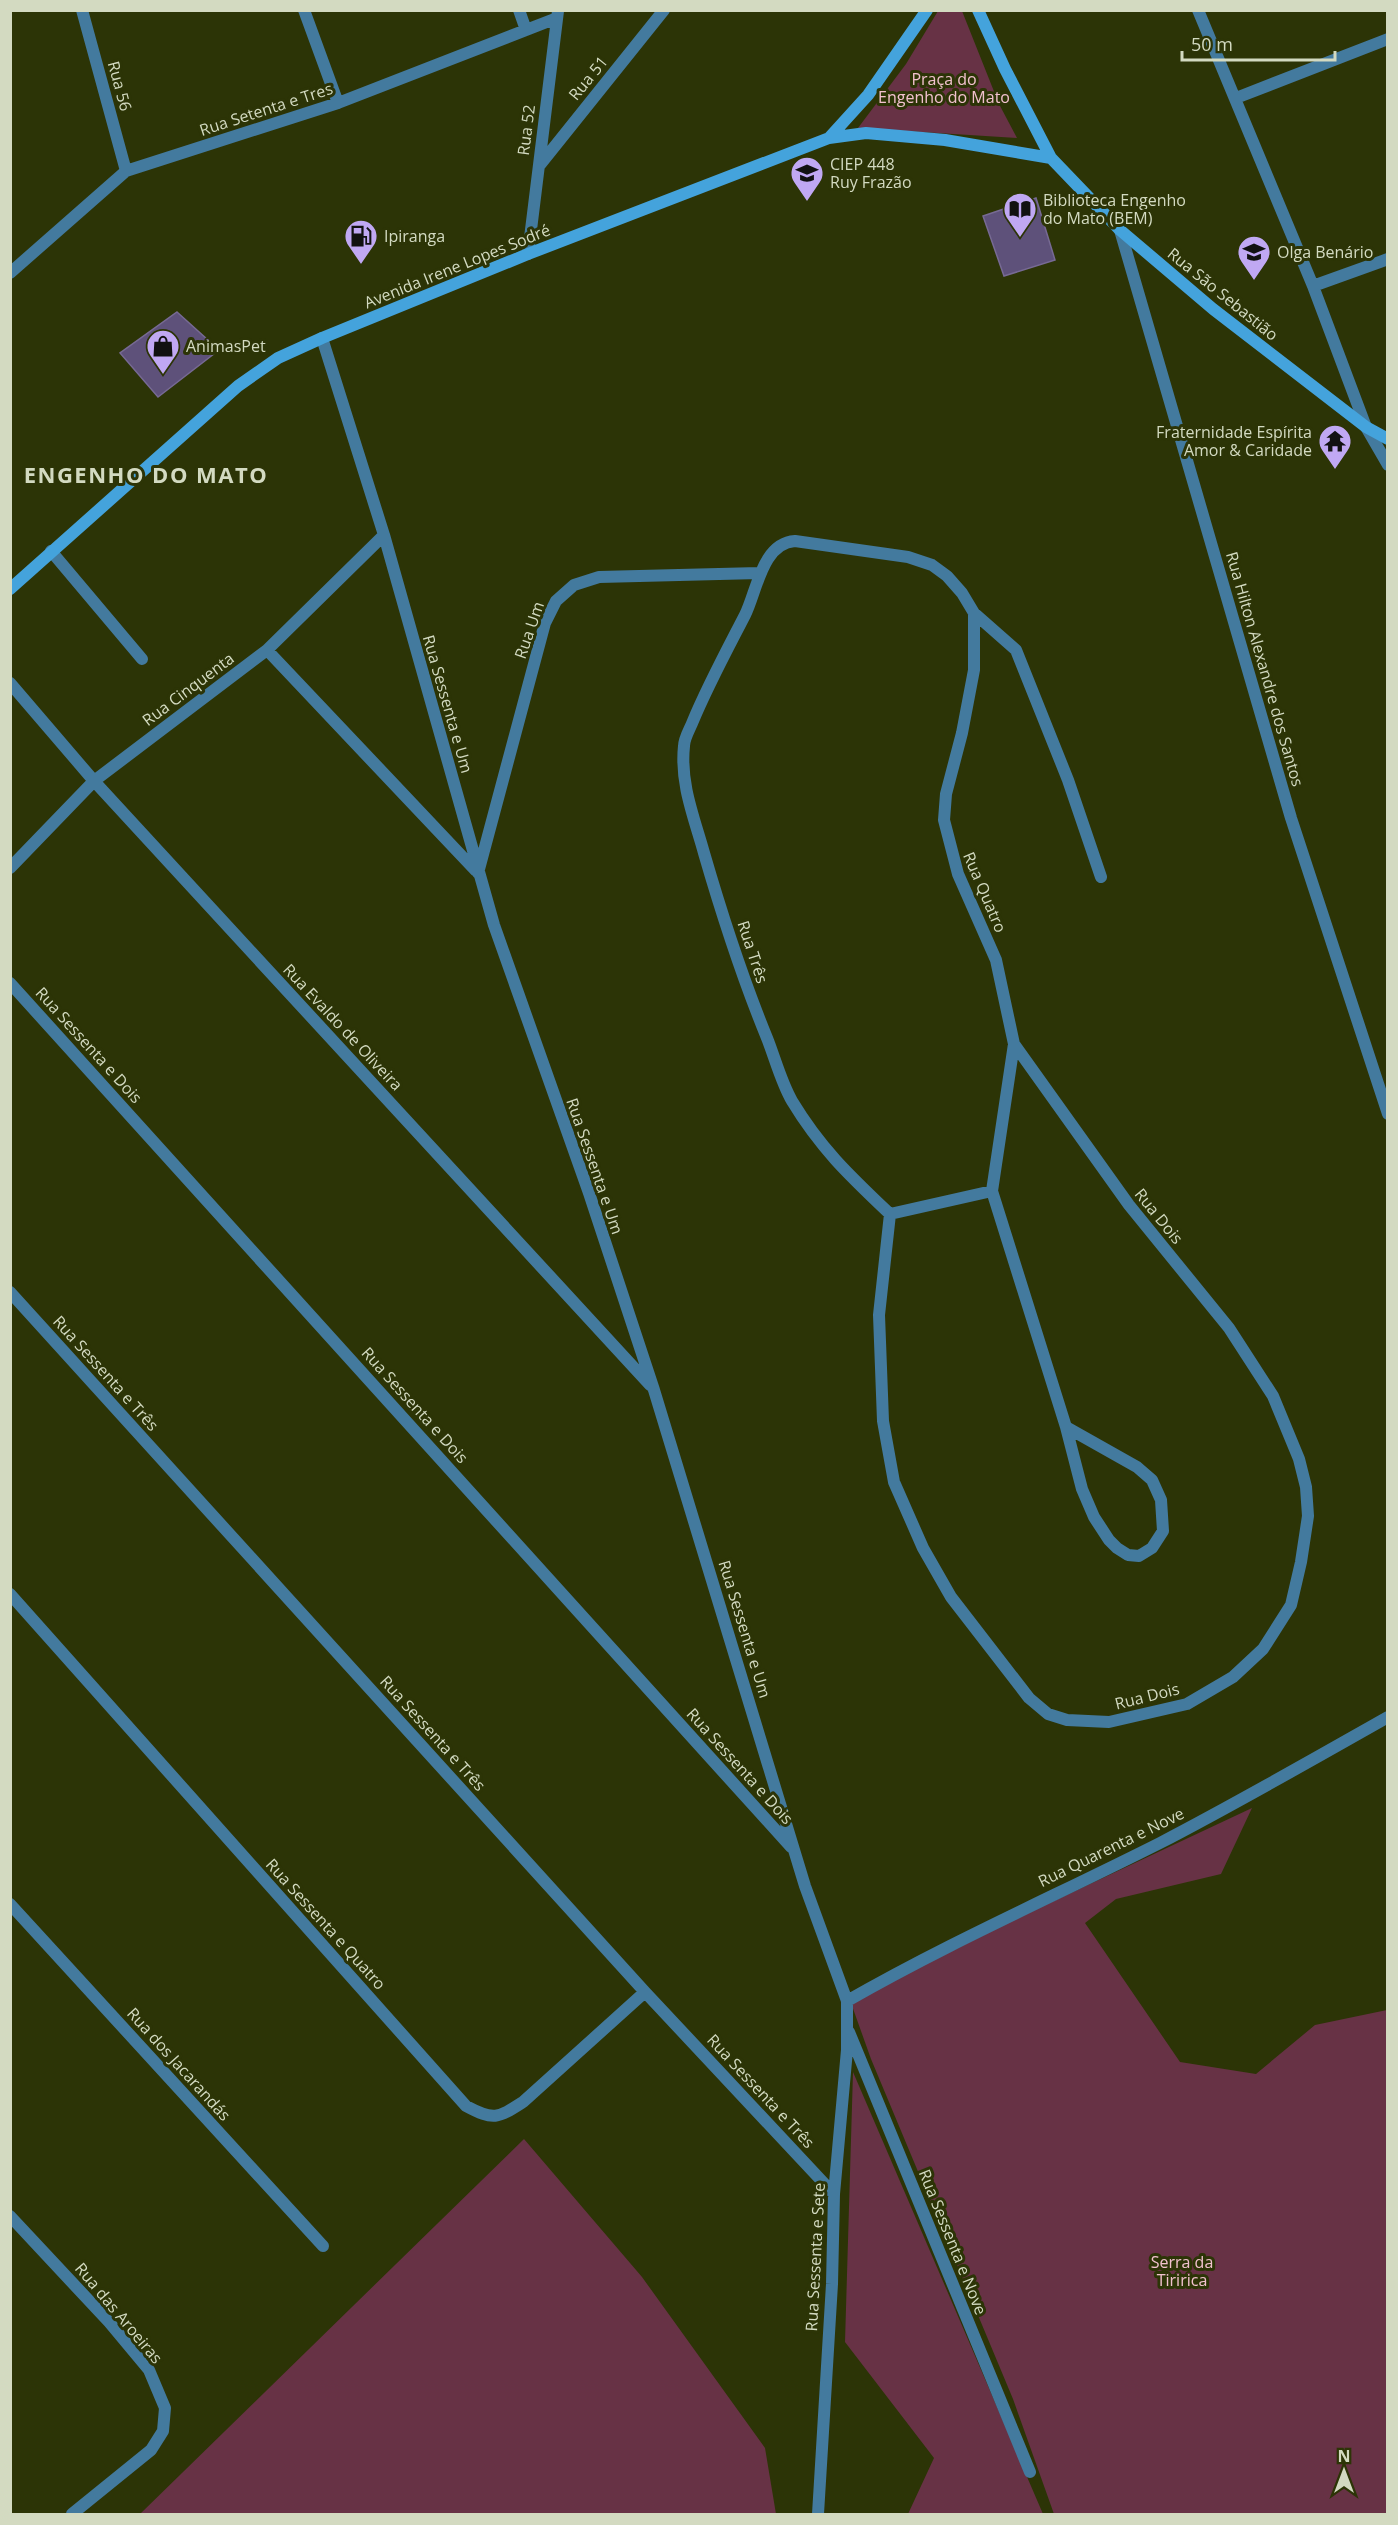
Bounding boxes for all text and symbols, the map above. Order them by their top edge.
scale bar [1182,24,1335,62]
text: 50 m [1191,32,1233,56]
street label: Rua 51 [563,51,613,105]
street label: Rua 56 [103,59,137,113]
park label: Praça do Engenho do Mato [878,68,1010,108]
street label: Rua Setenta e Tres [197,77,335,141]
street label: Rua 52 [512,103,540,157]
place label: CIEP 448 Ruy Frazão [830,153,912,193]
school or university icon: CIEP 448 Ruy Frazão [789,155,825,202]
place label: Biblioteca Engenho do Mato (BEM) [1043,189,1186,229]
library icon: Biblioteca Engenho do Mato (BEM) [1002,191,1038,238]
fuel station icon: Ipiranga [343,218,379,265]
street label: Avenida Irene Lopes Sodré [361,219,553,313]
place label: Ipiranga [384,225,445,247]
school or university icon: Olga Benário [1236,234,1272,281]
place label: Olga Benário [1277,241,1373,263]
street label: Rua São Sebastião [1163,243,1283,345]
shop icon: AnimasPet [145,328,181,375]
place label: AnimasPet [186,335,266,357]
place label: Fraternidade Espírita Amor & Caridade [1156,421,1312,461]
temple icon: Fraternidade Espírita Amor & Caridade [1317,423,1353,470]
district label: ENGENHO DO MATO [24,459,268,489]
street label: Rua Hilton Alexandre dos Santos [1221,549,1309,789]
street label: Rua Um [509,598,549,662]
street label: Rua Sessenta e Um [418,632,478,776]
street label: Rua Cinquenta [138,647,238,731]
street label: Rua Quatro [958,848,1012,936]
street label: Rua Três [733,918,773,986]
street label: Rua Evaldo de Oliveira [278,959,408,1095]
street label: Rua Sessenta e Dois [31,982,147,1108]
street label: Rua Sessenta e Um [561,1095,629,1237]
street label: Rua Dois [1130,1184,1188,1248]
street label: Rua Sessenta e Três [48,1311,164,1435]
street label: Rua Sessenta e Dois [357,1342,473,1468]
street label: Rua Sessenta e Um [714,1557,776,1701]
street label: Rua Sessenta e Três [375,1671,491,1795]
street label: Rua Dois [1112,1677,1182,1715]
street label: Rua Sessenta e Dois [682,1703,798,1829]
street label: Rua Quarenta e Nove [1034,1802,1188,1892]
street label: Rua Sessenta e Quatro [261,1854,391,1994]
street label: Rua dos Jacarandás [122,2003,236,2125]
street label: Rua Sessenta e Três [702,2029,820,2153]
street label: Rua Sessenta e Nove [914,2166,992,2318]
street label: Rua Sessenta e Sete [800,2182,830,2332]
park label: Serra da Tiririca [1151,2251,1213,2291]
street label: Rua das Aroeiras [70,2258,168,2368]
north arrow [1314,2441,1374,2501]
text: N [1337,2445,1351,2467]

